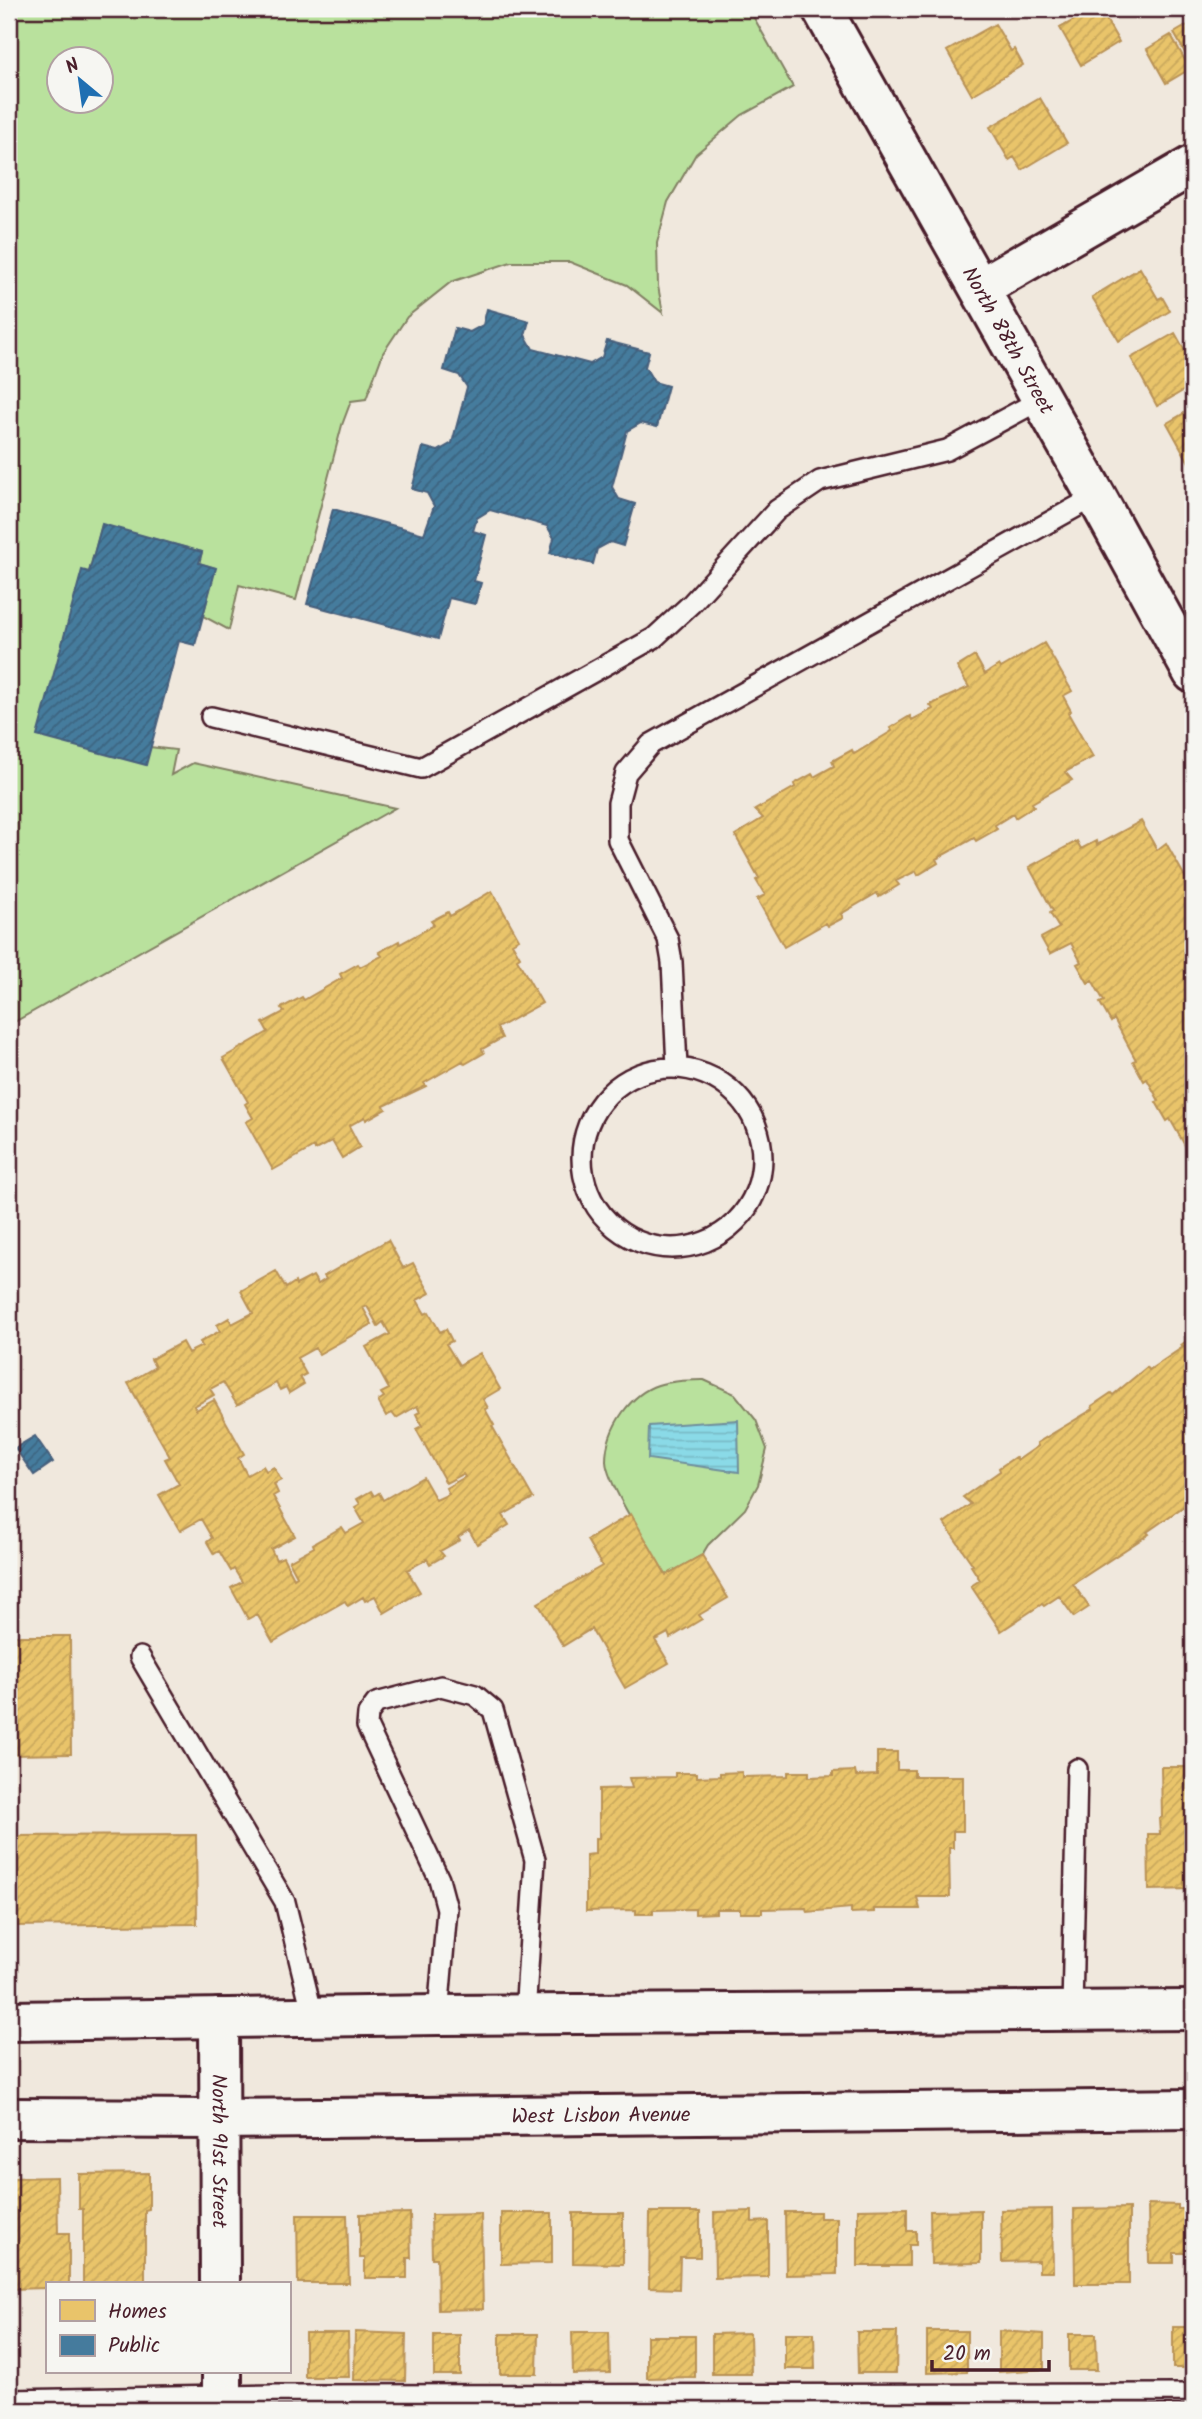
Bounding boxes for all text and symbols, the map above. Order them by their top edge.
north arrow [46,46,116,116]
text: N [60,51,85,83]
street label: North 88th Street [952,261,1062,422]
street label: North 91st Street [201,2074,235,2229]
street label: West Lisbon Avenue [511,2099,691,2134]
legend [46,2282,290,2374]
text: Homes [108,2296,167,2329]
scale bar [932,2328,1050,2372]
text: Public [108,2330,160,2363]
text: 20 m [943,2338,991,2371]

